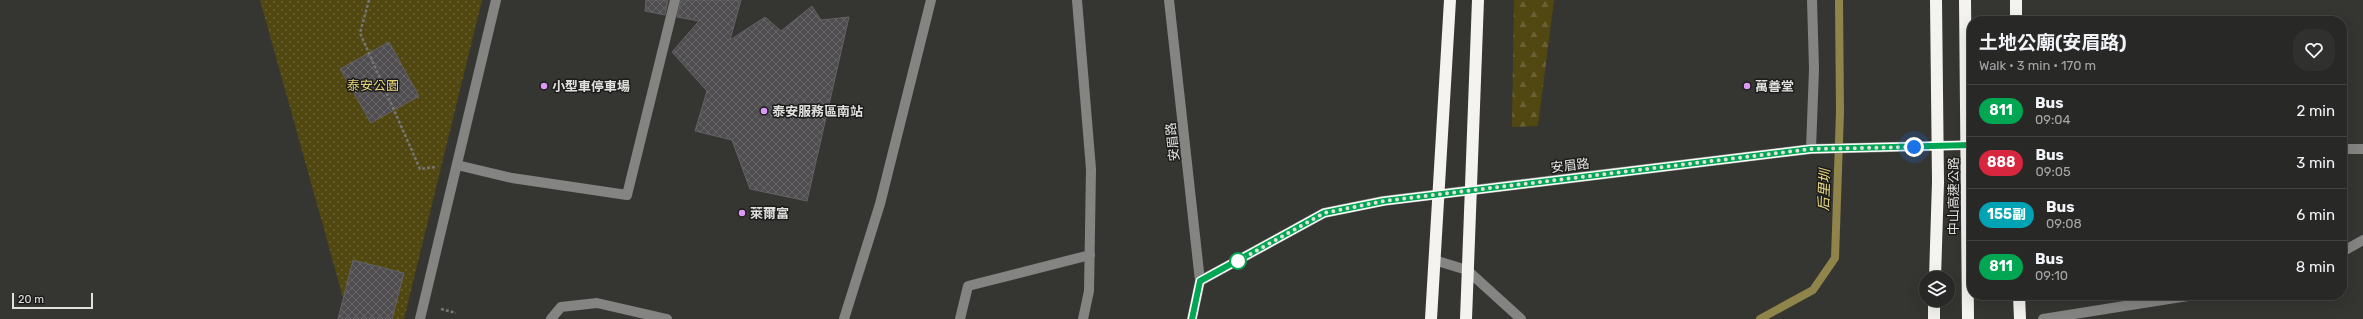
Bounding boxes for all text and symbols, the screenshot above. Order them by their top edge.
button: heart [2293,29,2335,71]
text: 土地公廟(安眉路) [1979,31,2127,54]
text: Walk · 3 min · 170 m [1979,58,2096,73]
park label: 泰安公園 [347,78,399,93]
place label: 小型車停車場 [552,79,630,94]
place label: 萬善堂 [1755,79,1794,94]
marker: 小型車停車場 [539,81,549,91]
marker: 萬善堂 [1742,81,1752,91]
text: Bus [2035,94,2063,112]
text: 811 [1989,102,2013,119]
text: 2 min [2296,102,2335,120]
place label: 泰安服務區南站 [772,104,863,119]
marker: 泰安服務區南站 [759,106,769,116]
text: 09:04 [2035,112,2071,127]
street label: 安眉路 [1163,122,1182,162]
your location [1904,137,1924,157]
text: Bus [2035,146,2064,164]
text: 888 [1987,154,2015,171]
text: 3 min [2296,154,2335,172]
street label: 安眉路 [1550,156,1590,175]
street label: 中山高速公路 [1946,157,1961,235]
text: 09:05 [2035,164,2071,179]
water label: 后里圳 [1815,167,1834,211]
text: Bus [2046,198,2075,216]
place label: 萊爾富 [750,206,789,221]
text: 155副 [1987,206,2026,223]
text: 6 min [2296,206,2335,224]
marker: 萊爾富 [737,208,747,218]
text: 09:08 [2046,216,2082,231]
text: Bus [2035,250,2063,268]
unlabelled marker [1229,252,1247,270]
text: 811 [1989,258,2013,275]
text: 8 min [2296,258,2335,276]
text: 09:10 [2035,268,2068,283]
map controls [1919,271,1955,307]
button: layers [1919,271,1955,307]
scale bar [12,291,93,310]
text: 20 m [18,293,44,306]

